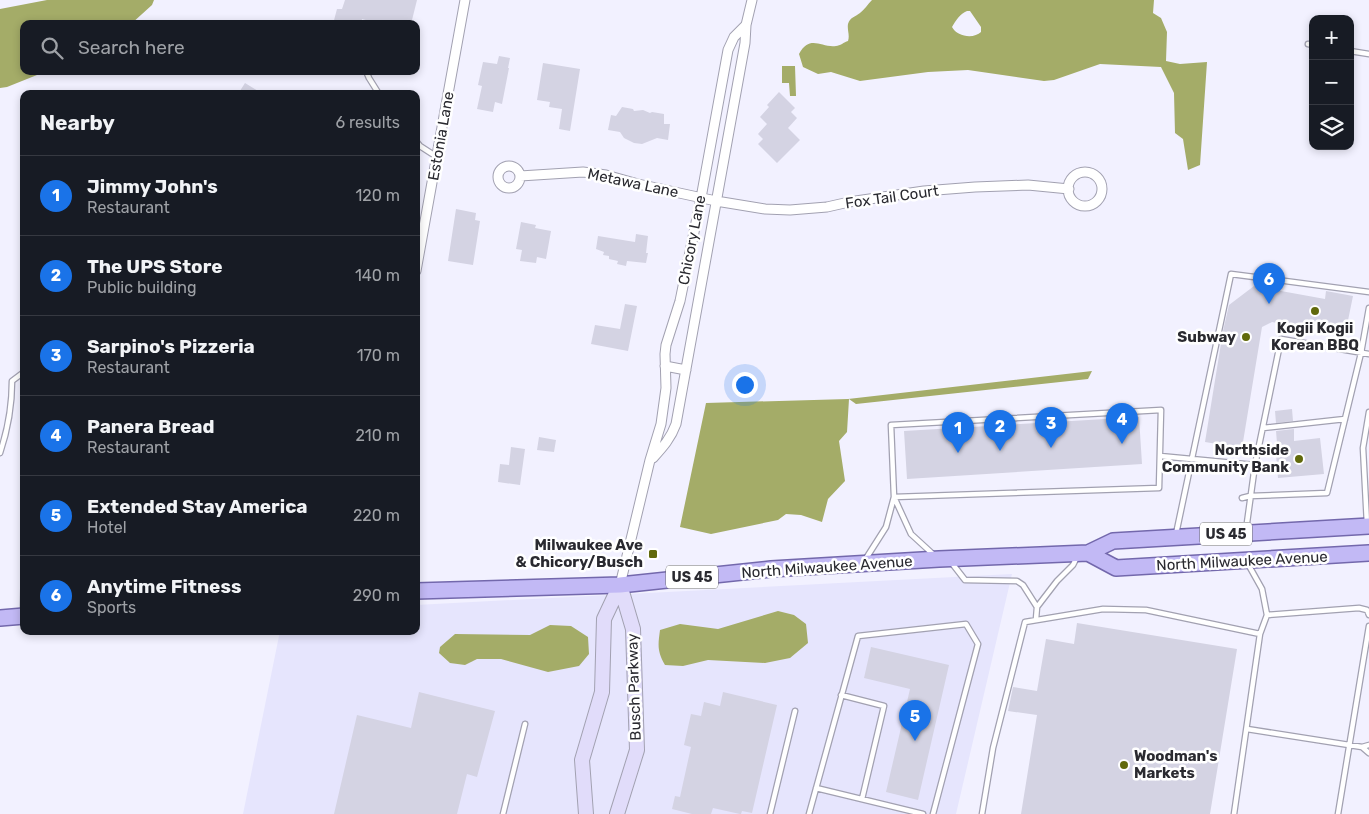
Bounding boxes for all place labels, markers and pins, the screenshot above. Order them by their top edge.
pin: 6 [1253,263,1285,304]
marker: Kogii Kogii Korean BBQ [1309,305,1321,317]
place label: Kogii Kogii Korean BBQ [1271,319,1359,354]
place label: Subway [1177,328,1236,346]
marker: Subway [1240,331,1252,343]
pin: 4 [1106,403,1138,444]
pin: 3 [1035,407,1067,448]
pin: 2 [984,410,1016,451]
pin: 1 [942,412,974,453]
place label: Northside Community Bank [1162,441,1289,476]
marker: Northside Community Bank [1293,453,1305,465]
place label: Milwaukee Ave & Chicory/Busch [515,536,643,571]
marker: Milwaukee Ave & Chicory/Busch [647,548,659,560]
pin: 5 [899,700,931,741]
place label: Woodman's Markets [1134,747,1218,782]
marker: Woodman's Markets [1118,759,1130,771]

